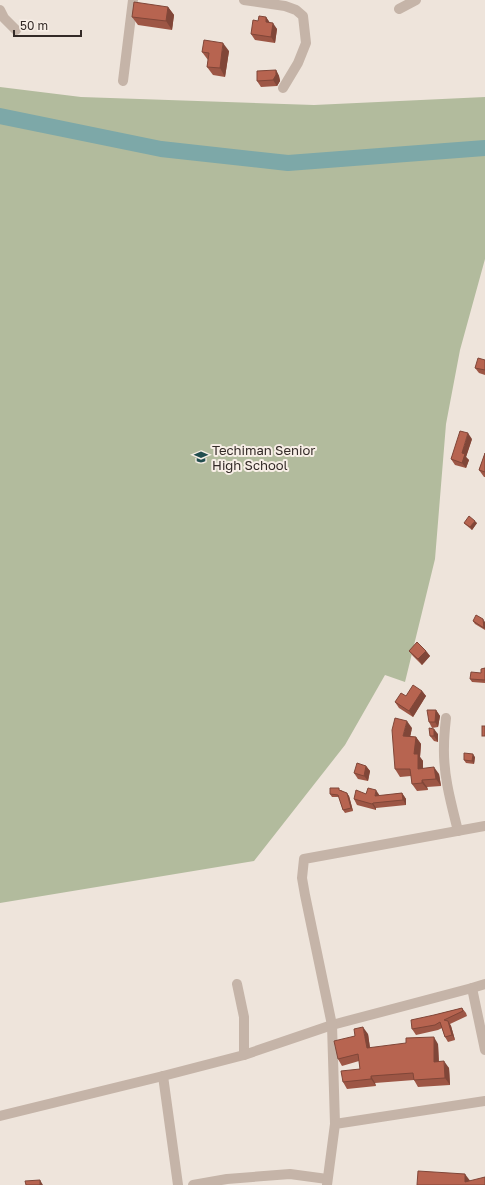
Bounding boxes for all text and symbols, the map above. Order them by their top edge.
scale bar [14,12,81,38]
text: 50 m [20,18,48,33]
place label: Techiman Senior High School [212,442,315,473]
school or university icon: Techiman Senior High School [193,449,209,465]

